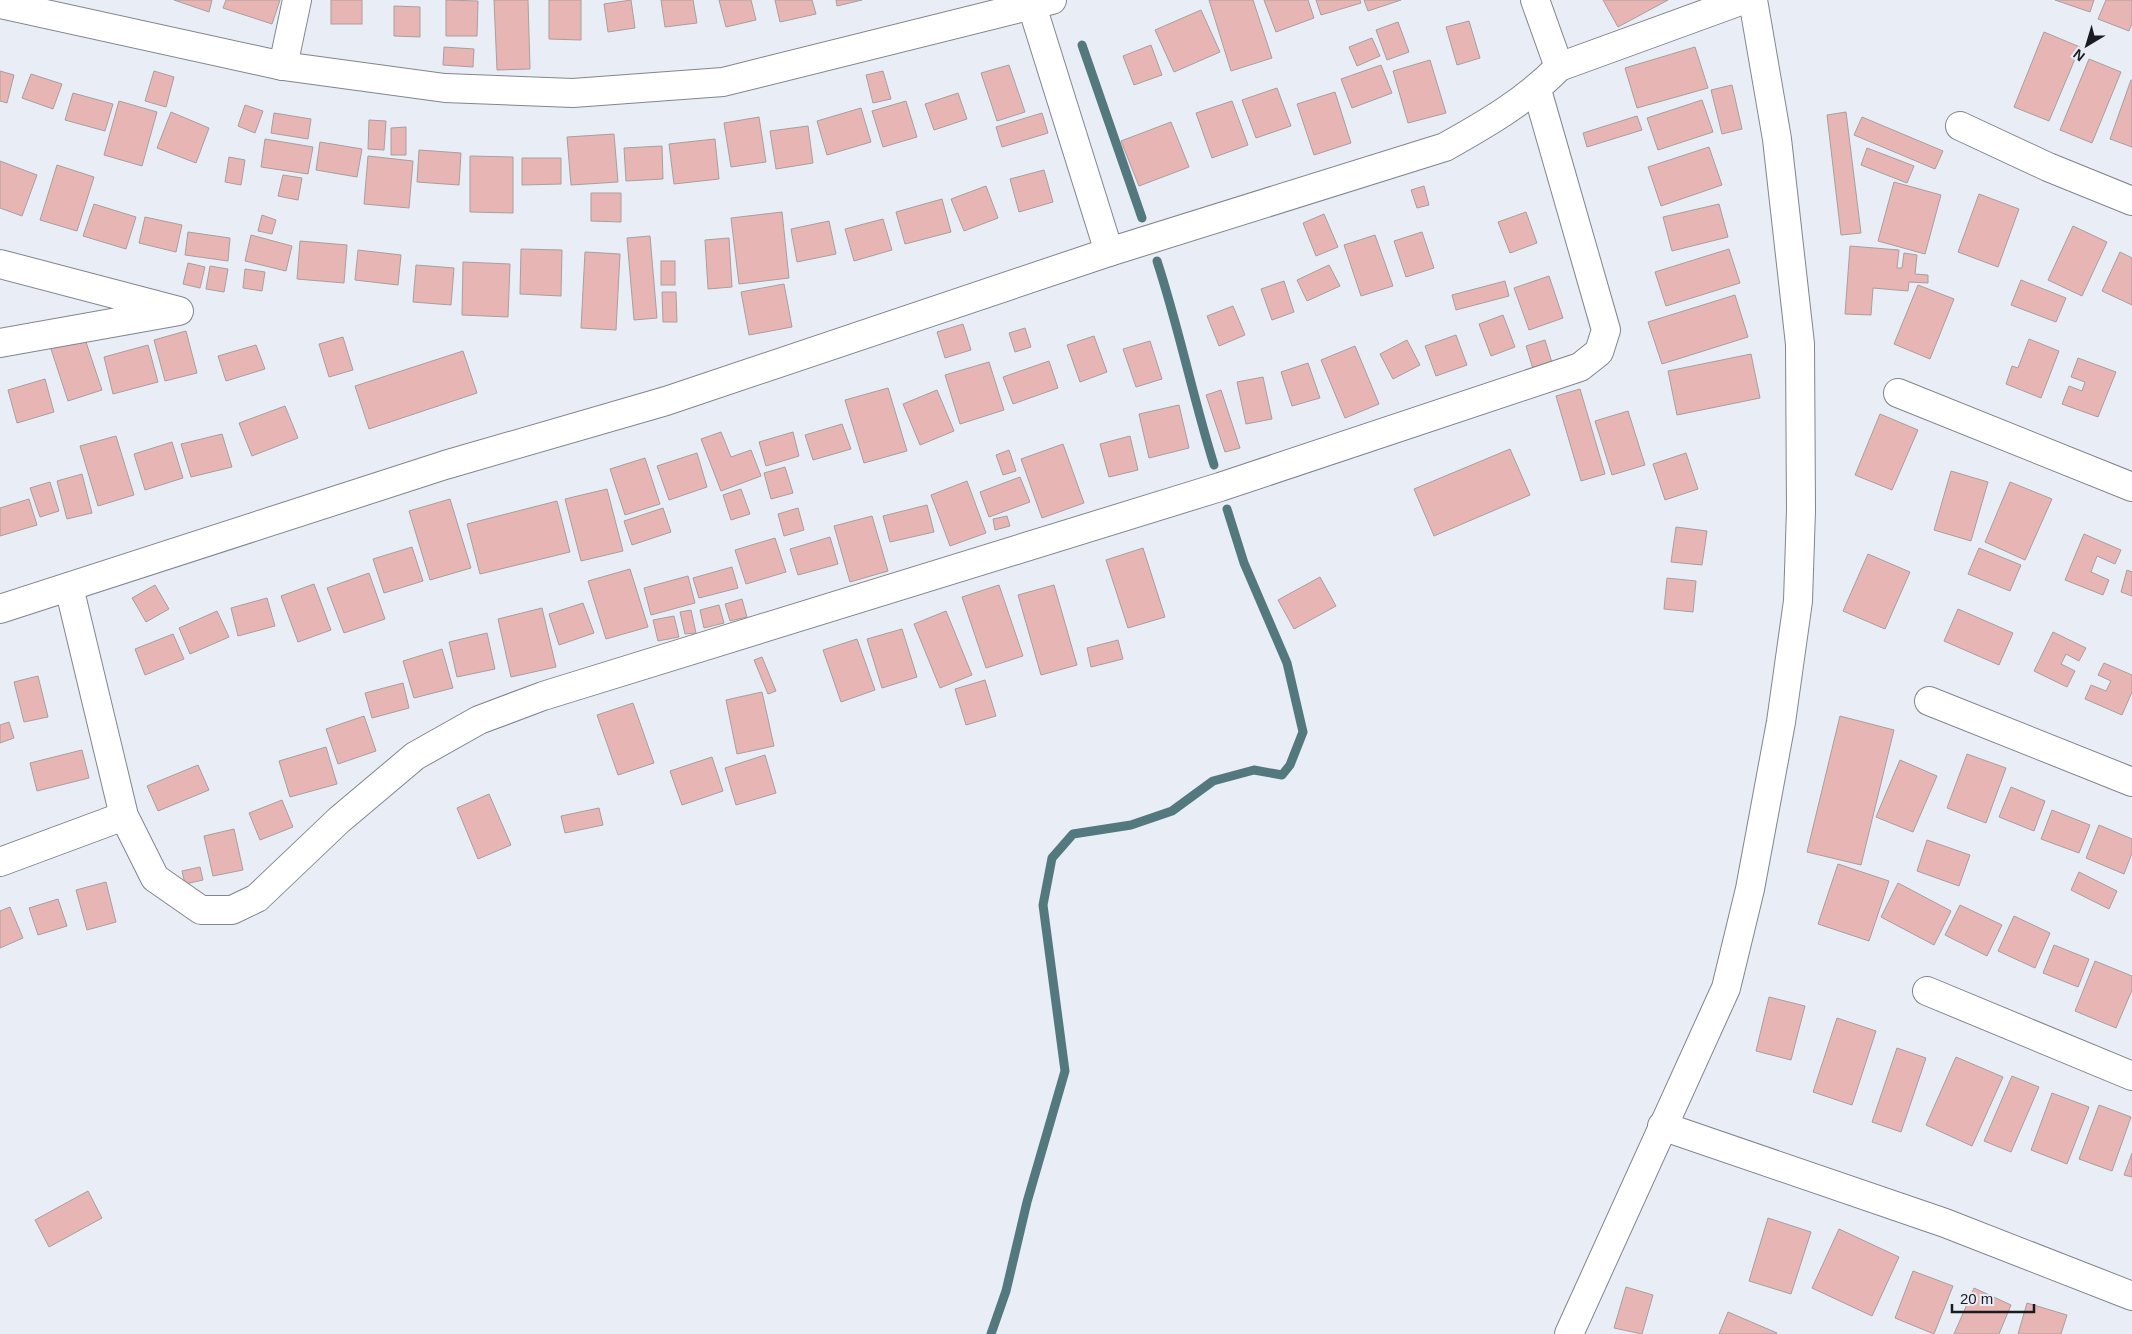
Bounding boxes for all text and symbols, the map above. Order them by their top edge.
north arrow [2062,20,2112,70]
text: N [2070,46,2088,65]
scale bar [1952,1282,2034,1314]
text: 20 m [1960,1290,1993,1307]

